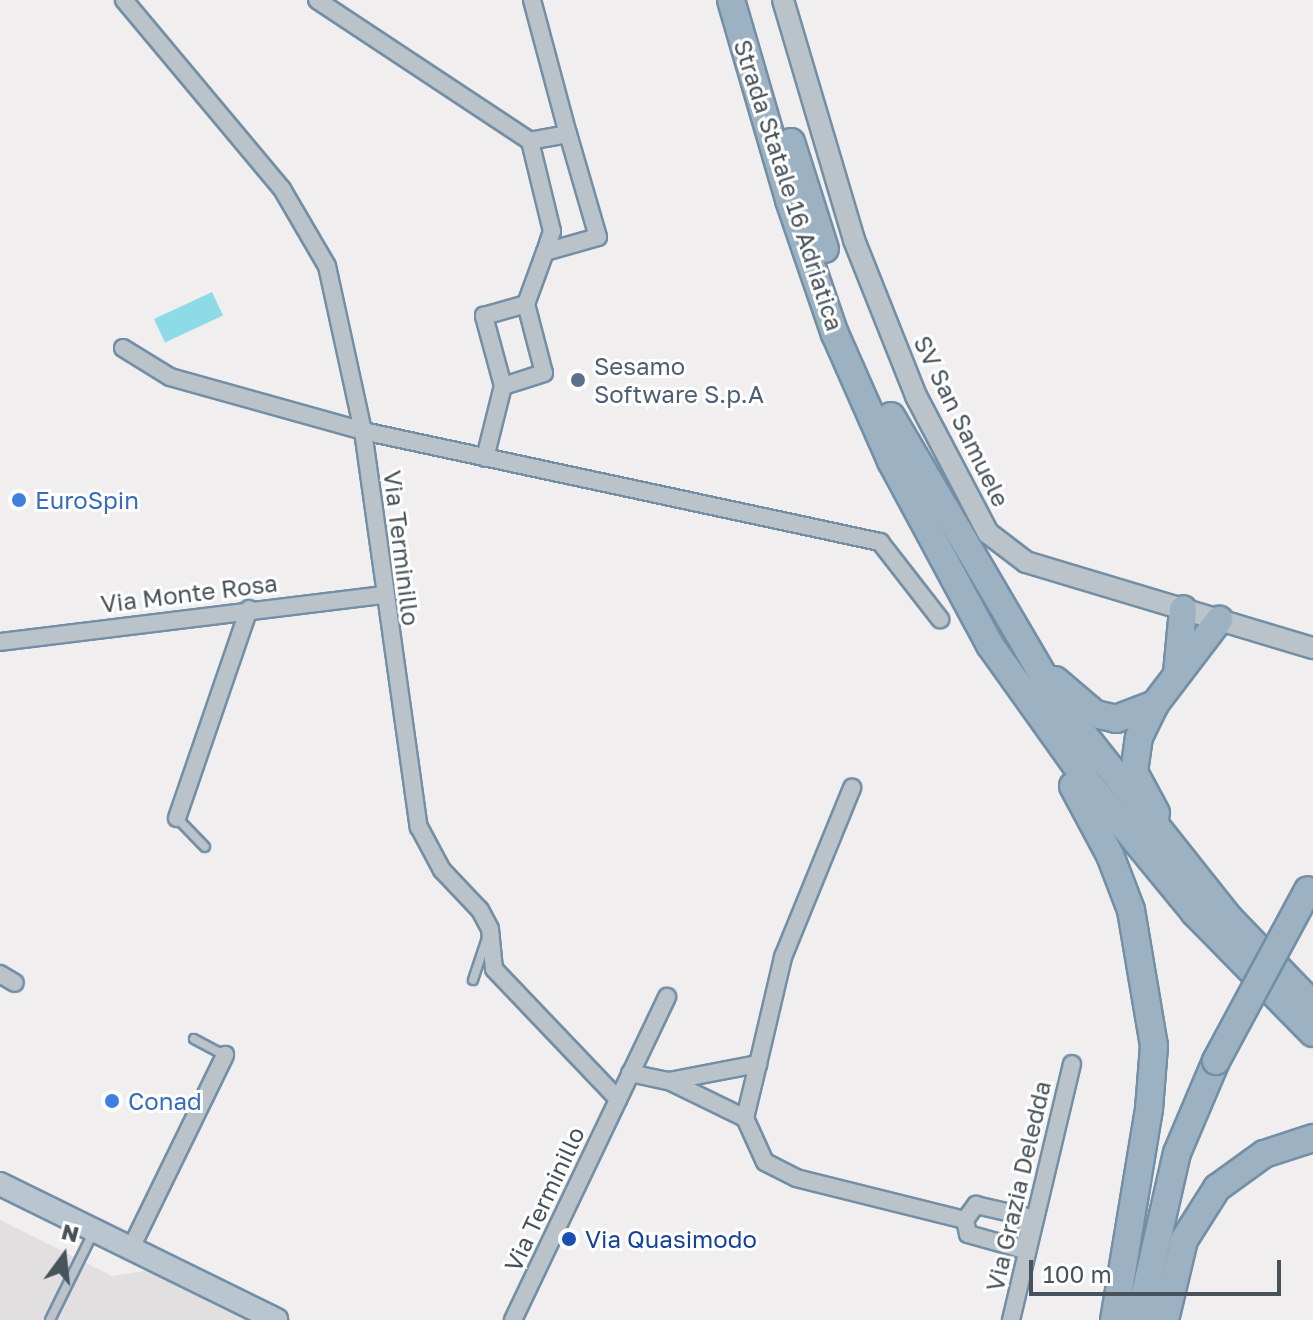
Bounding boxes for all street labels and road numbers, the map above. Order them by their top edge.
street label: Strada Statale 16 Adriatica [728,36,850,334]
street label: SV San Samuele [908,331,1016,511]
street label: Via Terminillo [378,469,426,627]
street label: Via Monte Rosa [99,568,279,618]
street label: Via Grazia Deledda [980,1078,1056,1294]
street label: Via Terminillo [498,1122,590,1276]

